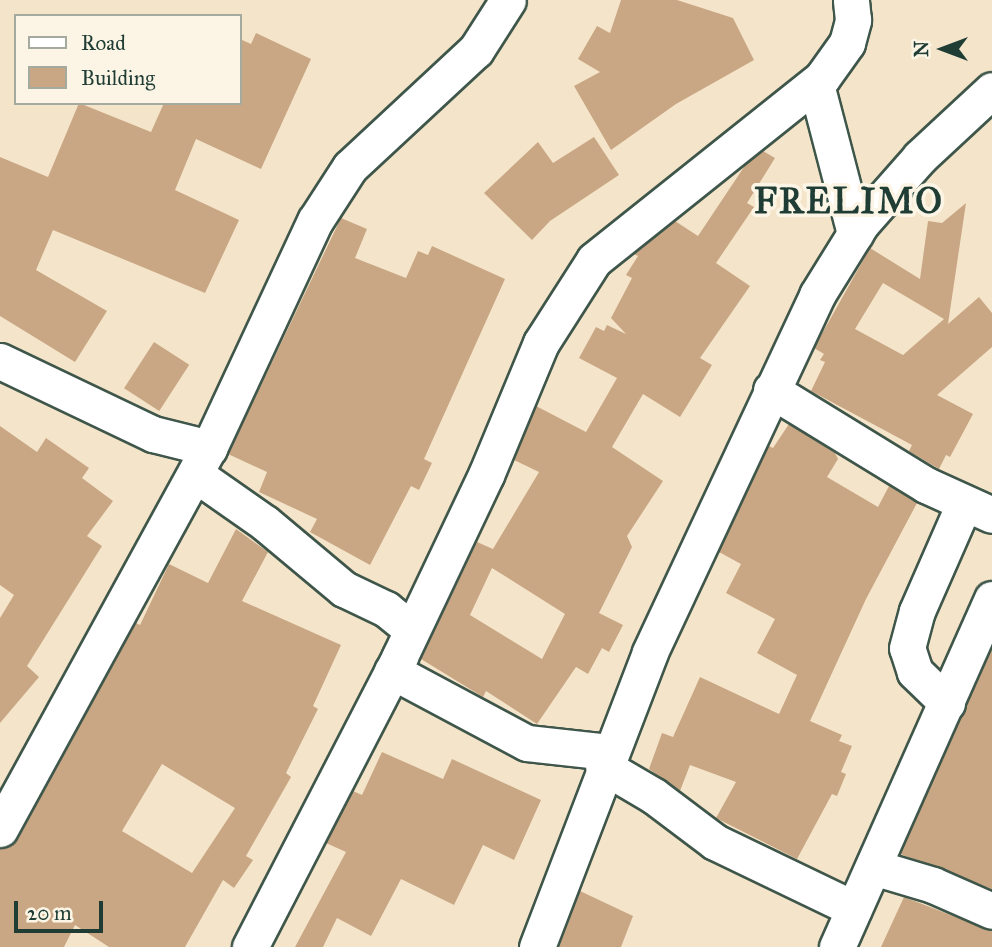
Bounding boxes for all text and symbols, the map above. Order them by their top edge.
legend [14,14,242,105]
north arrow [908,14,978,84]
text: Road [81,30,126,56]
text: N [910,41,933,57]
text: Building [81,65,155,91]
district label: FRELIMO [755,181,943,223]
scale bar [18,888,107,932]
text: 20 m [27,900,72,926]

